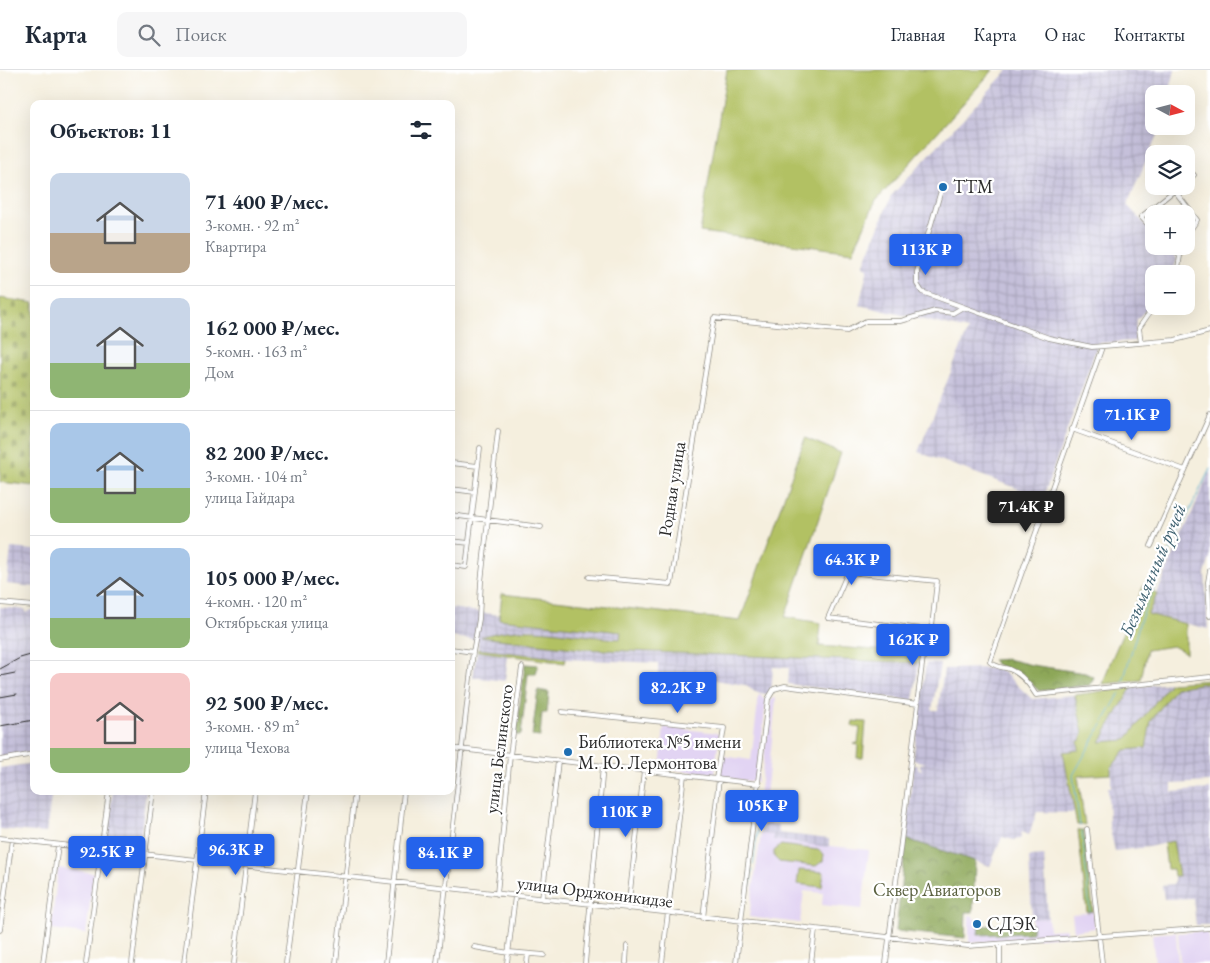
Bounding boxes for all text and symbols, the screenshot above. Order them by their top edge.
search box [117,12,467,57]
text: Карта [25,19,87,50]
icon: search [135,21,163,49]
text: Поиск [175,22,227,47]
text: Главная [891,23,945,46]
text: Карта [973,23,1016,46]
text: О нас [1044,23,1086,46]
text: Контакты [1114,23,1185,46]
north arrow [1145,85,1195,135]
map controls [1145,85,1195,315]
icon: filters [407,116,435,144]
text: Объектов: 11 [50,117,172,144]
button: layers [1145,145,1195,195]
place label: ТТМ [953,175,993,198]
marker: ТТМ [937,181,949,193]
text: 71 400 ₽/мес. [205,188,329,215]
icon: home [90,193,150,253]
button: + [1145,205,1195,255]
text: 3-комн. · 92 m² [205,215,300,236]
pin: 113K ₽ [885,234,967,276]
text: Квартира [205,236,266,257]
text: 113K ₽ [900,239,952,260]
button: − [1145,265,1195,315]
text: 162 000 ₽/мес. [205,314,340,341]
icon: home [90,318,150,378]
text: 5-комн. · 163 m² [205,341,307,362]
text: Дом [205,362,234,383]
pin: 71.1K ₽ [1086,398,1178,441]
text: 71.1K ₽ [1104,404,1160,425]
text: 82 200 ₽/мес. [205,439,329,466]
street label: Родная улица [653,439,690,538]
icon: home [90,443,150,503]
text: 3-комн. · 104 m² [205,466,307,487]
text: улица Гайдара [205,487,295,508]
pin: 71.4K ₽ [980,490,1072,533]
text: 71.4K ₽ [998,496,1054,517]
water label: Безымянный ручей [1113,500,1192,641]
pin: 64.3K ₽ [806,544,898,586]
text: 64.3K ₽ [824,549,880,570]
text: 105 000 ₽/мес. [205,564,340,591]
icon: home [90,568,150,628]
text: 4-комн. · 120 m² [205,591,307,612]
text: Октябрьская улица [205,612,328,633]
pin: 162K ₽ [872,624,954,666]
text: 162K ₽ [887,629,939,650]
pin: 82.2K ₽ [632,672,724,714]
text: 82.2K ₽ [650,677,706,698]
street label: улица Белинского [479,683,518,815]
text: 92 500 ₽/мес. [205,689,329,716]
icon: home [90,693,150,753]
text: 3-комн. · 89 m² [205,716,300,737]
place label: Библиотека №5 имени М. Ю. Лермонтова [578,730,742,774]
text: улица Чехова [205,737,290,758]
marker: Библиотека №5 имени М. Ю. Лермонтова [562,746,574,758]
pin: 105K ₽ [721,790,803,832]
text: 105K ₽ [736,795,788,816]
pin: 110K ₽ [585,796,667,838]
text: 110K ₽ [600,801,652,822]
pin: 96.3K ₽ [190,834,282,876]
pin: 92.5K ₽ [61,836,153,878]
pin: 84.1K ₽ [399,836,491,879]
text: 96.3K ₽ [208,839,264,860]
text: 92.5K ₽ [79,841,135,862]
text: 84.1K ₽ [417,842,473,863]
street label: улица Орджоникидзе [516,871,674,912]
park label: Сквер Авиаторов [873,878,1001,901]
place label: СДЭК [987,912,1036,935]
marker: СДЭК [971,918,983,930]

